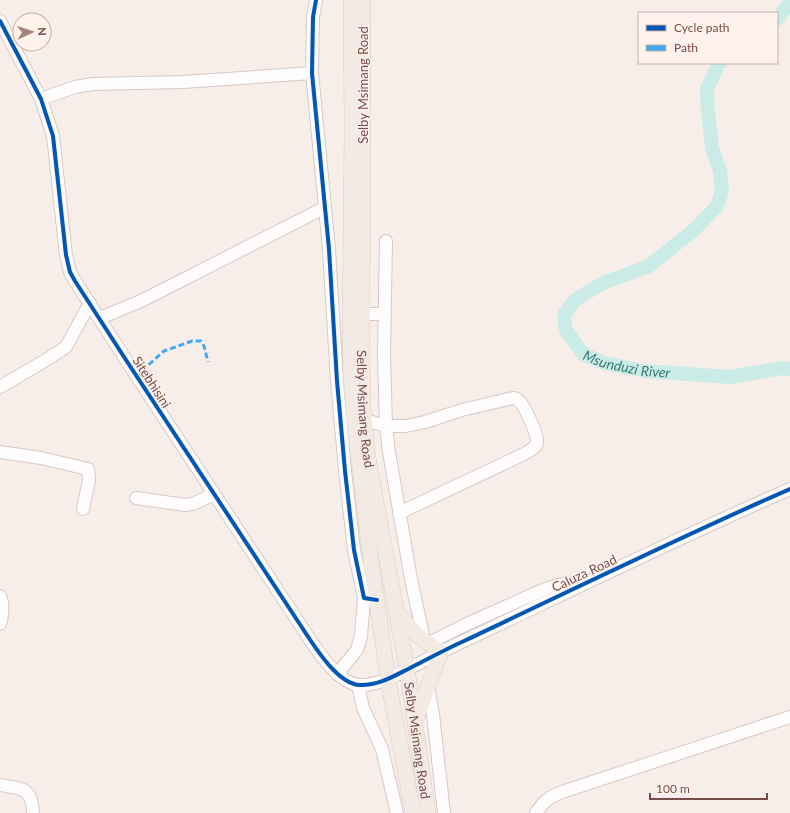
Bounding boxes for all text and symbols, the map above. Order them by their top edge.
north arrow [12,12,52,52]
legend [638,12,778,64]
text: Cycle path [674,20,729,35]
street label: Selby Msimang Road [355,26,371,144]
text: N [36,27,49,36]
text: Path [674,40,698,55]
water label: Msunduzi River [581,346,671,381]
street label: Selby Msimang Road [354,350,378,469]
street label: Sitebhisini [129,353,175,411]
street label: Caluza Road [549,551,619,595]
street label: Selby Msimang Road [401,681,434,800]
scale bar [650,775,767,801]
text: 100 m [656,781,690,796]

